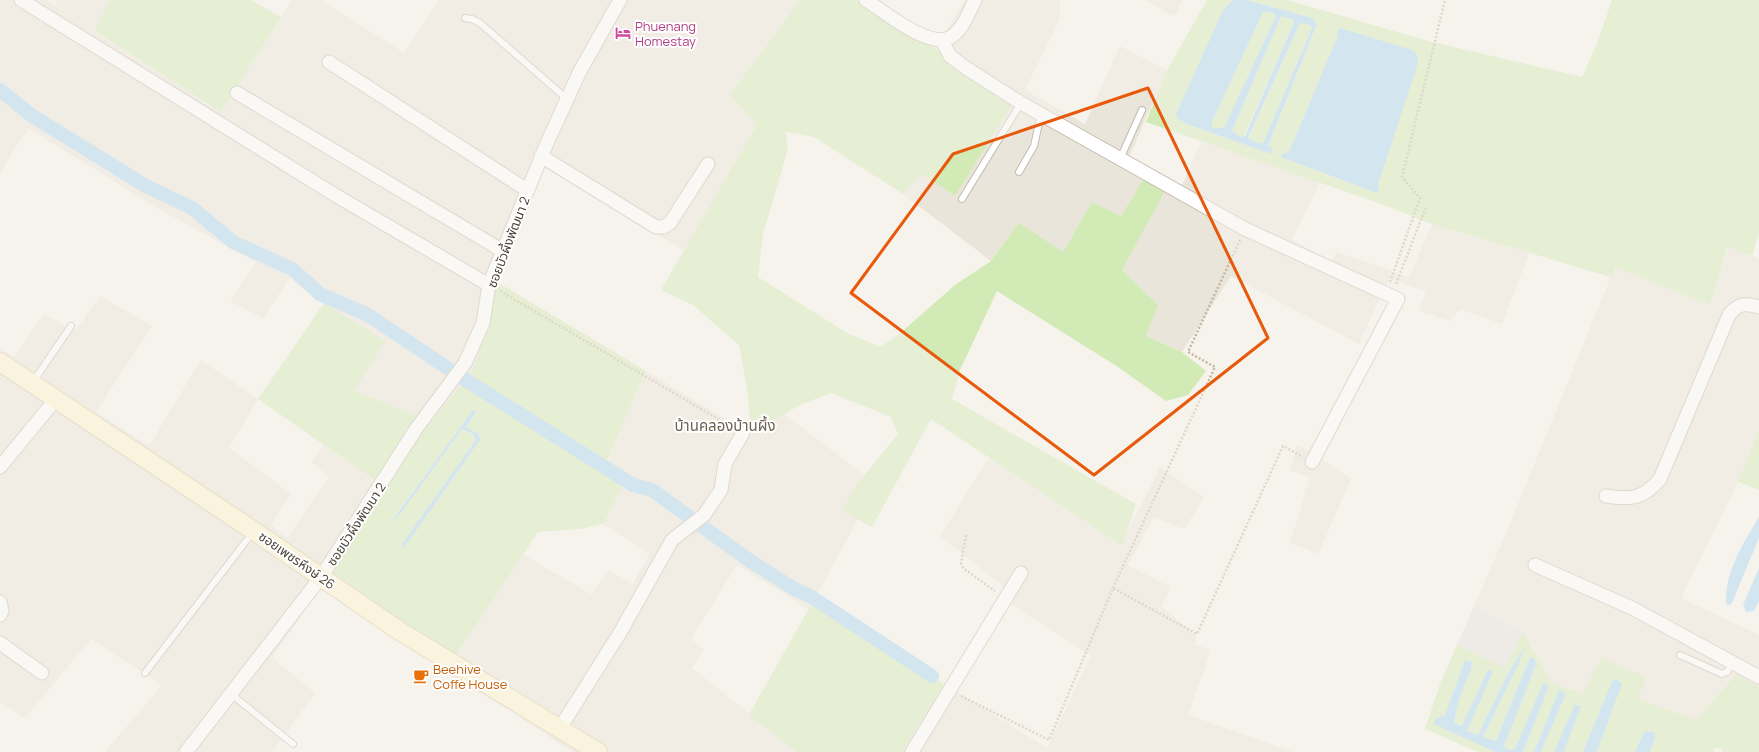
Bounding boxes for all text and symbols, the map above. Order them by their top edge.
place label: Phuenang Homestay [635,17,696,50]
hotel icon: Phuenang Homestay [614,24,632,42]
street label: ซอยบัวผึ้งพัฒนา 2 [482,194,534,290]
district label: บ้านคลองบ้านผึ้ง [675,415,775,436]
street label: ซอยบัวผึ้งพัฒนา 2 [322,479,390,569]
street label: ซอยเพชรหึงษ์ 26 [255,527,339,593]
place label: Beehive Coffe House [433,660,508,693]
cafe icon: Beehive Coffe House [412,667,430,685]

